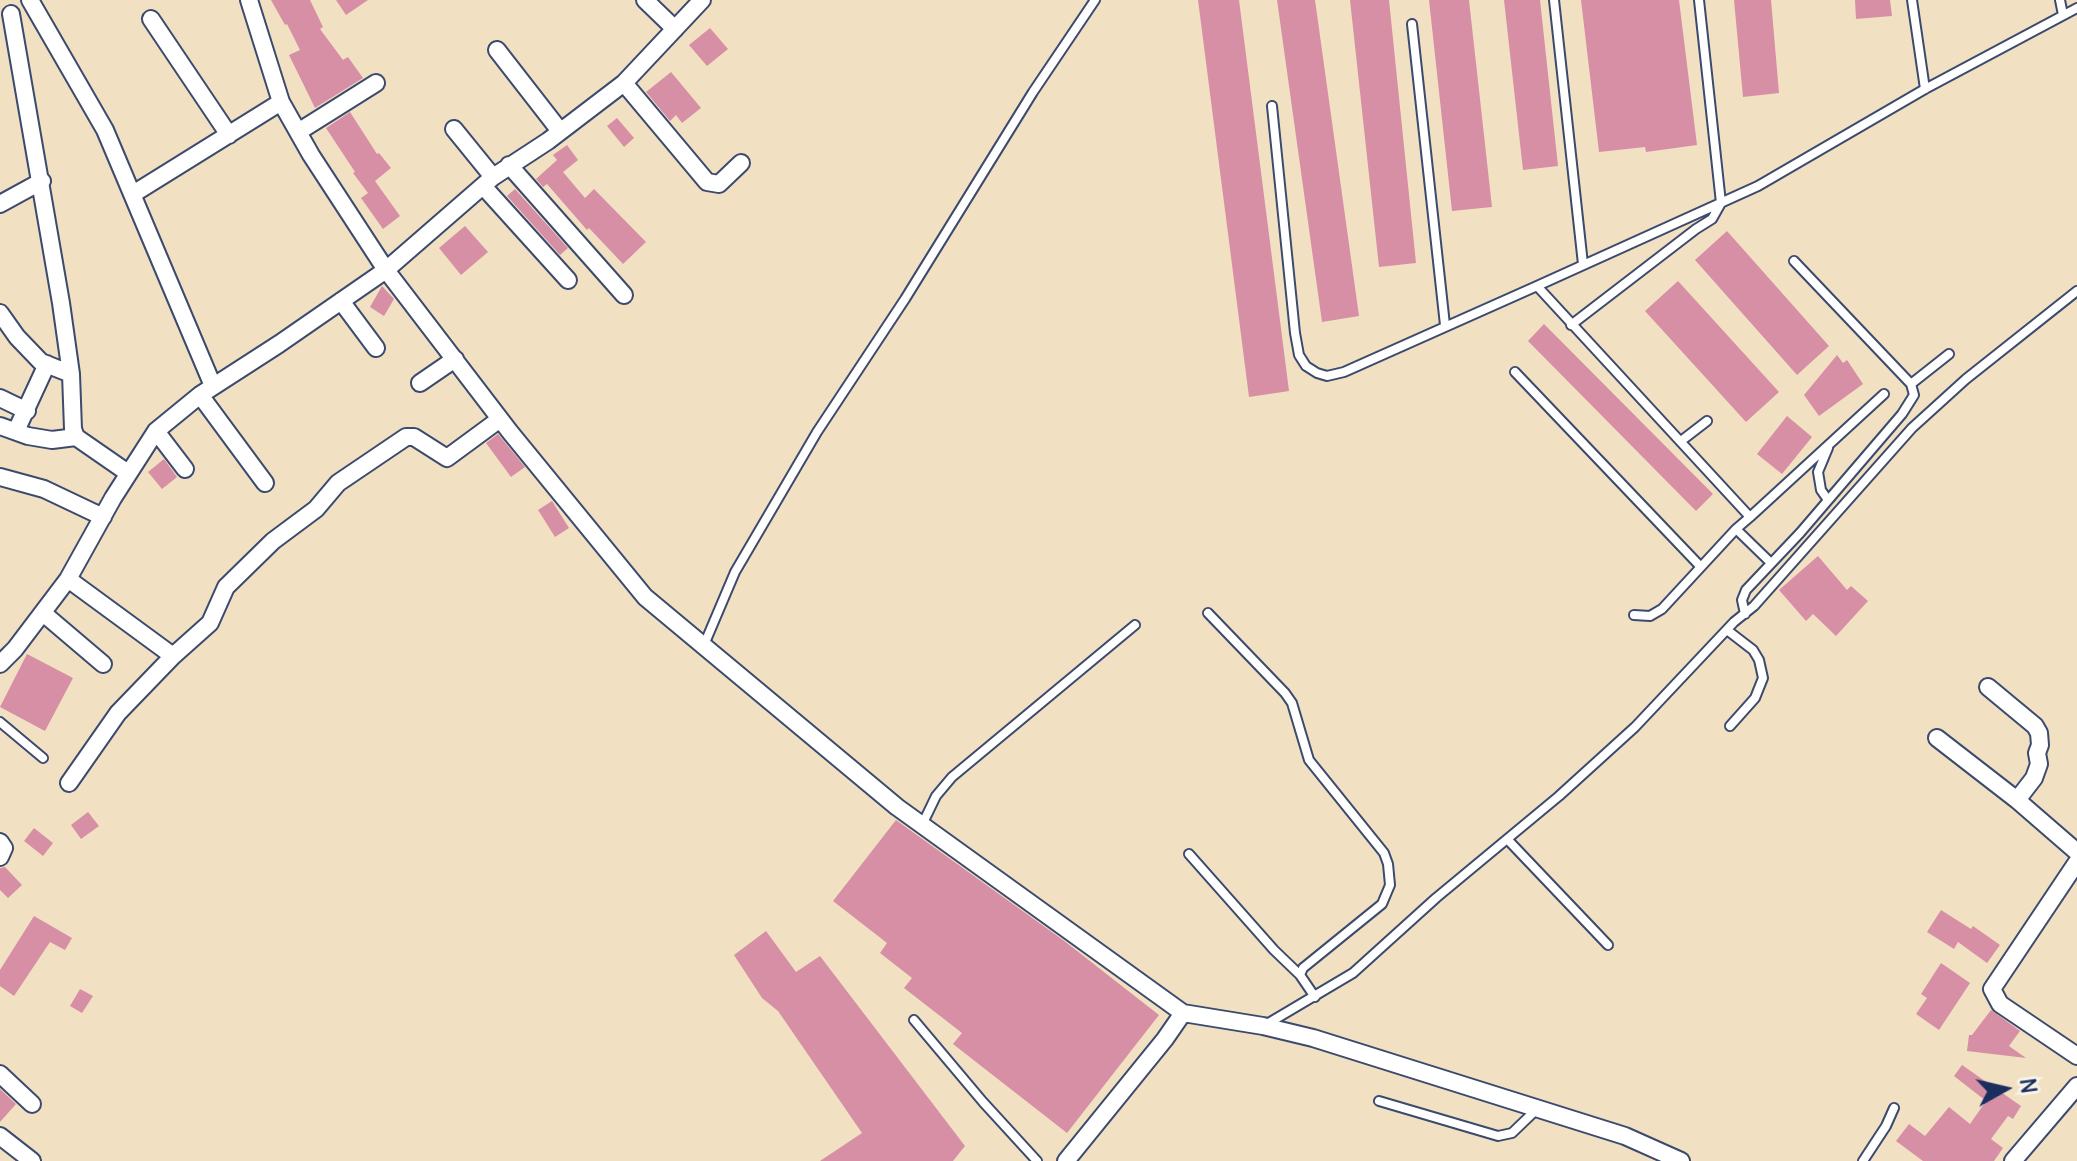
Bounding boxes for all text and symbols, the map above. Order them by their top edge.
north arrow [1965,1049,2045,1129]
text: N [2014,1076,2044,1095]

